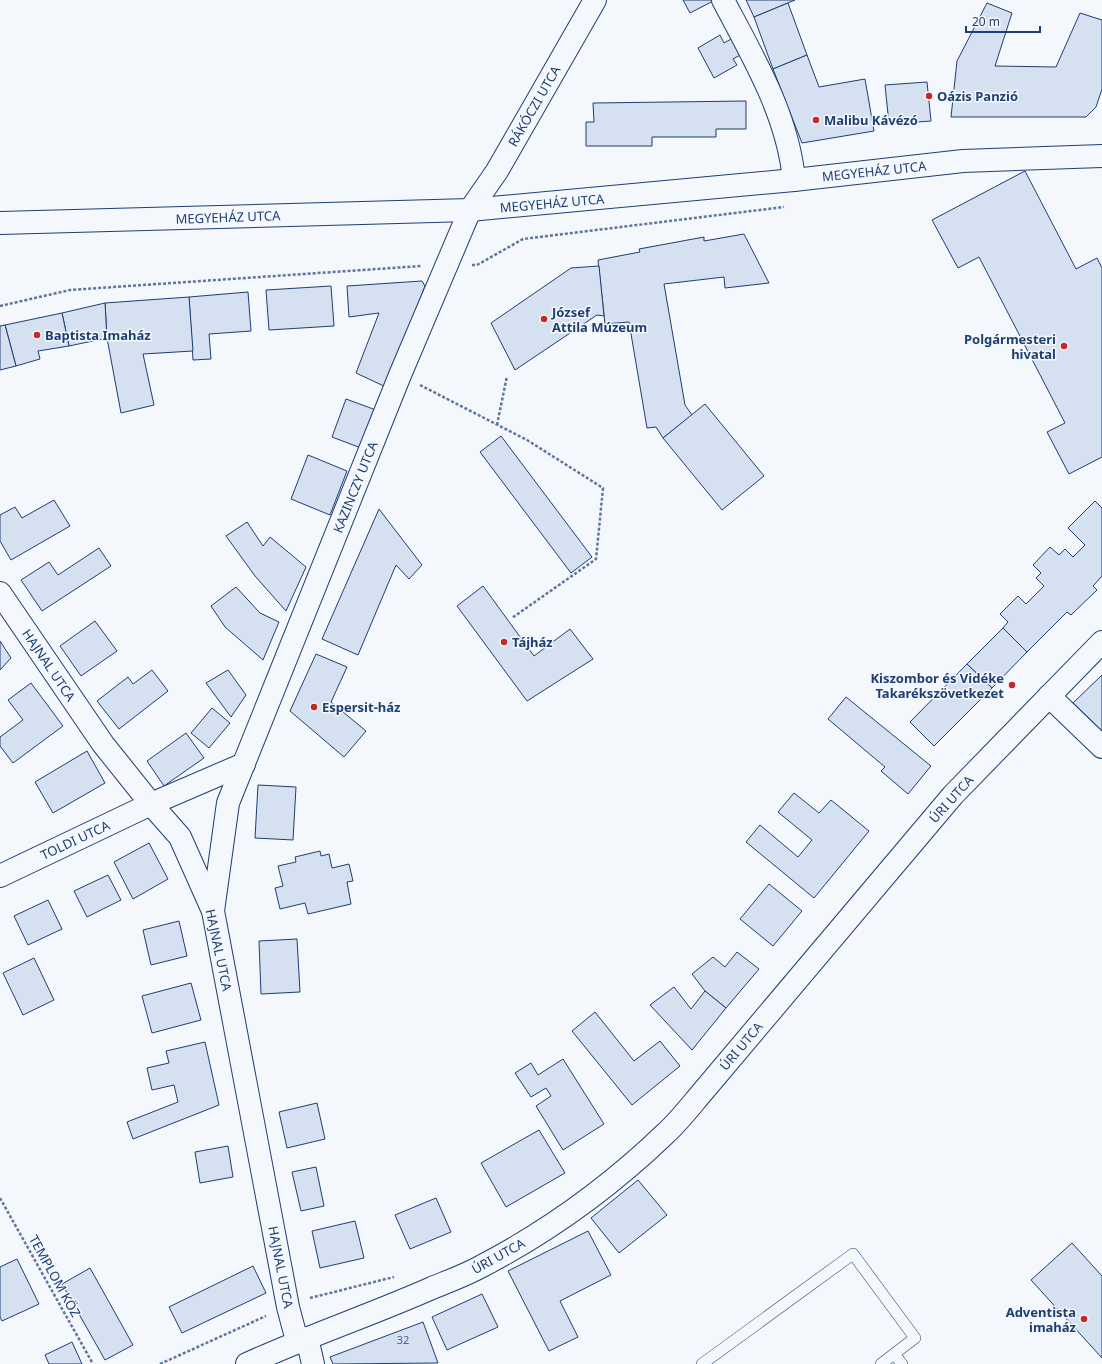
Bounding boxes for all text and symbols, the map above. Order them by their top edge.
scale bar [966,8,1040,34]
text: 20 m [972,13,1000,30]
street label: RÁKÓCZI UTCA [504,62,565,150]
place label: Oázis Panzió [937,87,1018,105]
marker: Oázis Panzió [924,91,934,101]
place label: Malibu Kávézó [824,111,918,129]
marker: Malibu Kávézó [811,115,821,125]
street label: MEGYEHÁZ UTCA [821,156,928,185]
street label: MEGYEHÁZ UTCA [499,189,606,217]
street label: MEGYEHÁZ UTCA [175,206,281,228]
place label: József Attila Múzeum [551,303,647,336]
marker: József Attila Múzeum [539,314,549,324]
place label: Baptista Imaház [45,326,151,344]
marker: Baptista Imaház [32,330,42,340]
place label: Polgármesteri hivatal [964,330,1056,363]
marker: Polgármesteri hivatal [1059,341,1069,351]
street label: KAZINCZY UTCA [328,438,382,536]
street label: HAJNAL UTCA [18,625,80,705]
place label: Tájház [512,633,553,651]
marker: Tájház [499,637,509,647]
place label: Kiszombor és Vidéke Takarékszövetkezet [870,669,1004,702]
marker: Kiszombor és Vidéke Takarékszövetkezet [1007,680,1017,690]
place label: Espersit-ház [322,698,400,716]
marker: Espersit-ház [309,702,319,712]
street label: ÚRI UTCA [925,771,978,827]
street label: TOLDI UTCA [38,816,113,864]
street label: HAJNAL UTCA [202,907,237,993]
street label: ÚRI UTCA [715,1017,767,1074]
street label: HAJNAL UTCA [264,1224,298,1310]
street label: TEMPLOM KÖZ [25,1232,85,1320]
street label: ÚRI UTCA [468,1234,528,1278]
place label: Adventista imaház [1006,1303,1076,1336]
marker: Adventista imaház [1079,1314,1089,1324]
house number: 32 [397,1332,409,1347]

